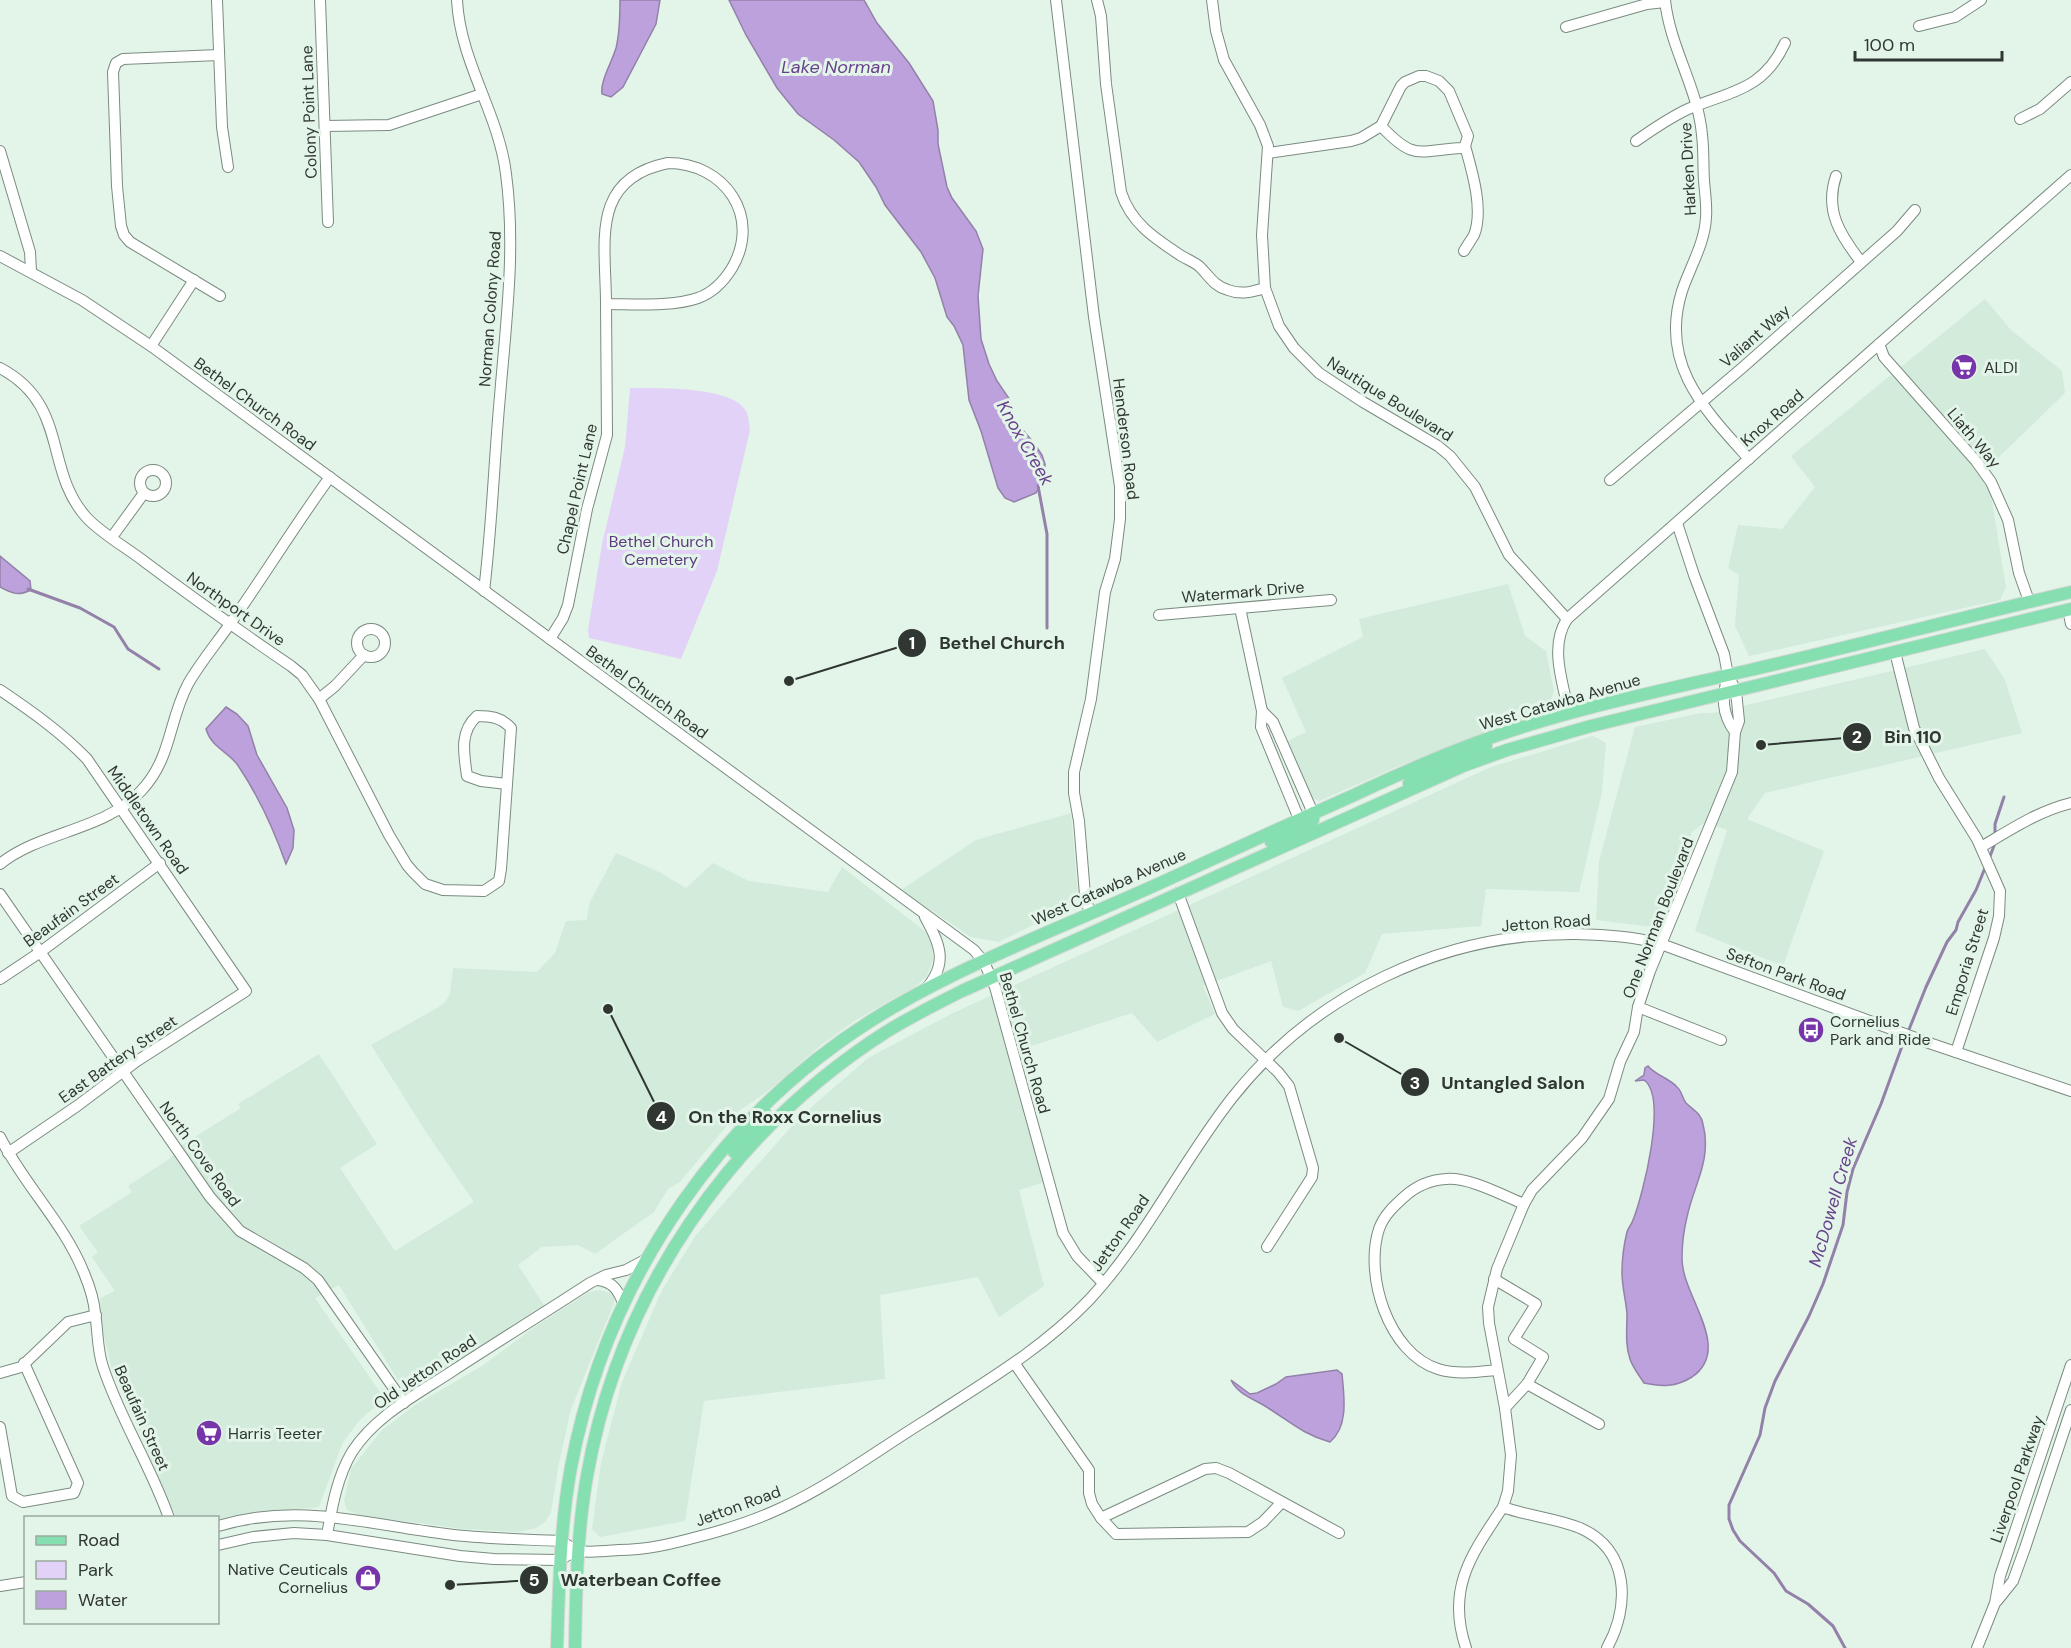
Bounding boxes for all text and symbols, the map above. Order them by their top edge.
scale bar [1855,24,2002,62]
text: 100 m [1864,33,1915,57]
street label: Colony Point Lane [296,45,322,179]
water label: Lake Norman [781,55,891,79]
street label: Harken Drive [1675,122,1701,216]
street label: Norman Colony Road [474,230,506,388]
street label: Valiant Way [1716,300,1795,372]
street label: Nautique Boulevard [1323,352,1457,446]
supermarket icon: ALDI [1949,352,1979,382]
street label: Bethel Church Road [190,353,320,455]
place label: ALDI [1984,357,2018,378]
street label: Henderson Road [1108,377,1144,501]
street label: Knox Road [1736,385,1808,451]
water label: Knox Creek [991,396,1059,491]
street label: Liath Way [1943,403,2005,473]
street label: Chapel Point Lane [552,422,602,556]
park label: Bethel Church Cemetery [609,531,713,570]
street label: Northport Drive [183,567,289,651]
street label: Watermark Drive [1181,576,1305,608]
callout: Bethel Church [897,625,1077,661]
text: 1 [909,631,915,655]
text: Bethel Church [939,631,1065,655]
street label: Bethel Church Road [582,641,712,743]
street label: West Catawba Avenue [1477,669,1643,735]
callout: Bin 110 [1842,719,1953,755]
text: 2 [1852,725,1862,749]
text: Bin 110 [1884,725,1942,749]
street label: Middletown Road [103,762,193,878]
street label: One Norman Boulevard [1618,835,1698,1001]
street label: West Catawba Avenue [1029,844,1189,930]
street label: Beaufain Street [19,868,123,952]
street label: Emporia Street [1941,906,1993,1018]
street label: Jetton Road [1501,909,1591,937]
street label: Sefton Park Road [1723,943,1849,1005]
street label: Bethel Church Road [995,970,1055,1116]
street label: East Battery Street [55,1010,181,1108]
place label: Cornelius Park and Ride [1830,1011,1931,1050]
bus stop icon: Cornelius Park and Ride [1796,1015,1826,1045]
callout: Untangled Salon [1400,1064,1597,1100]
text: 3 [1410,1071,1420,1095]
text: Untangled Salon [1441,1071,1585,1095]
street label: North Cove Road [155,1097,245,1211]
callout: On the Roxx Cornelius [646,1098,894,1134]
text: 4 [655,1105,667,1129]
text: On the Roxx Cornelius [688,1105,882,1129]
water label: McDowell Creek [1803,1133,1863,1270]
street label: Jetton Road [1086,1190,1154,1276]
street label: Old Jetton Road [370,1330,480,1414]
street label: Beaufain Street [109,1362,175,1474]
street label: Liverpool Parkway [1985,1413,2049,1545]
supermarket icon: Harris Teeter [194,1418,224,1448]
place label: Harris Teeter [228,1423,322,1444]
street label: Jetton Road [692,1481,784,1531]
legend [24,1516,219,1624]
text: Road [78,1528,120,1552]
text: Park [78,1558,114,1582]
place label: Native Ceuticals Cornelius [228,1559,348,1598]
callout: Waterbean Coffee [519,1562,733,1598]
shop icon: Native Ceuticals Cornelius [353,1563,383,1593]
text: 5 [528,1568,540,1592]
text: Waterbean Coffee [561,1568,722,1592]
text: Water [78,1588,128,1612]

